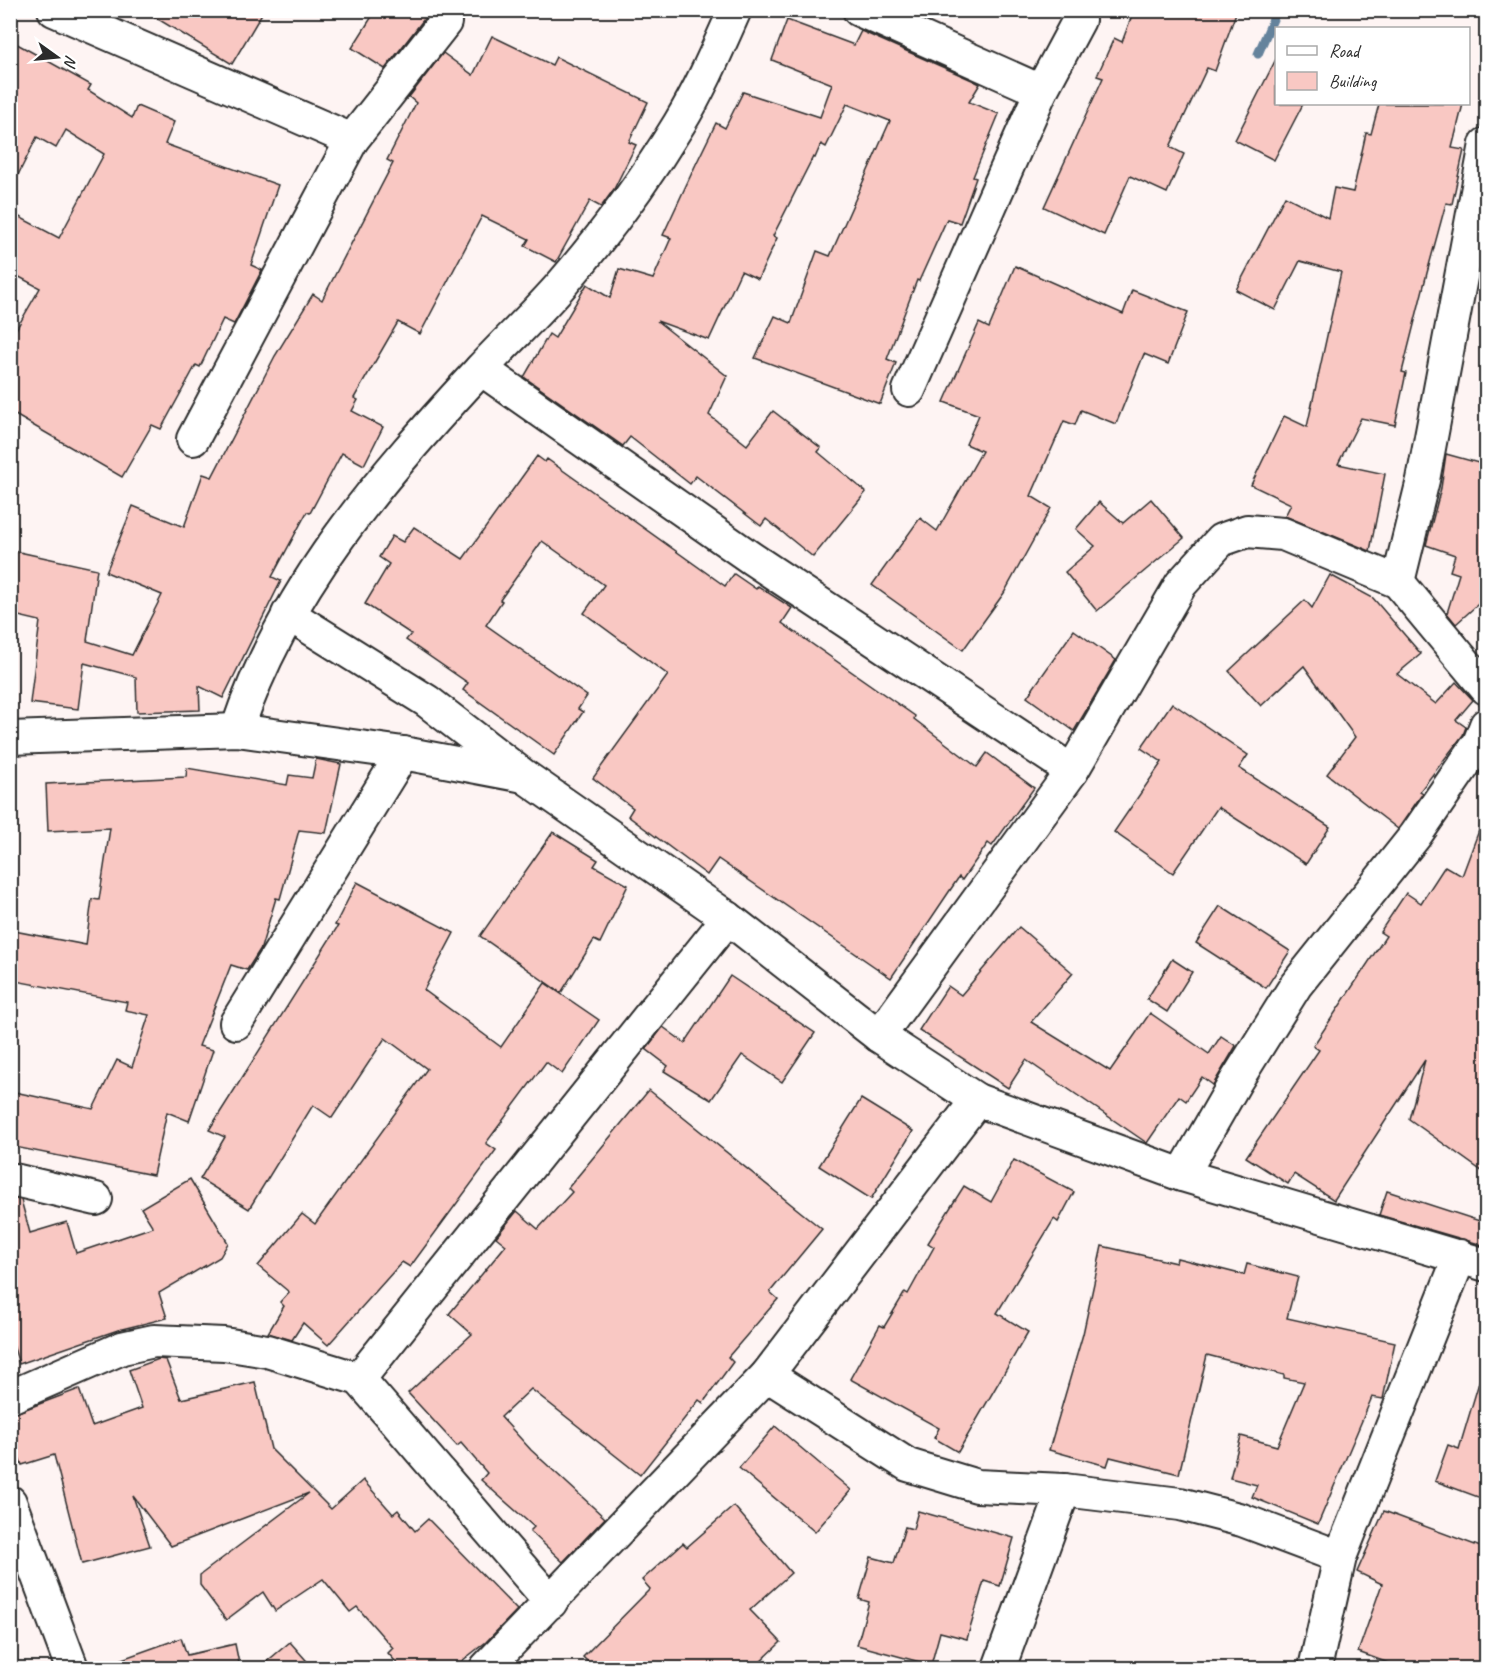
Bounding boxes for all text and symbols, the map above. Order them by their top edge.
north arrow [27,27,87,87]
legend [1275,27,1470,105]
text: Road [1329,40,1362,62]
text: N [59,53,81,71]
text: Building [1329,70,1378,92]

